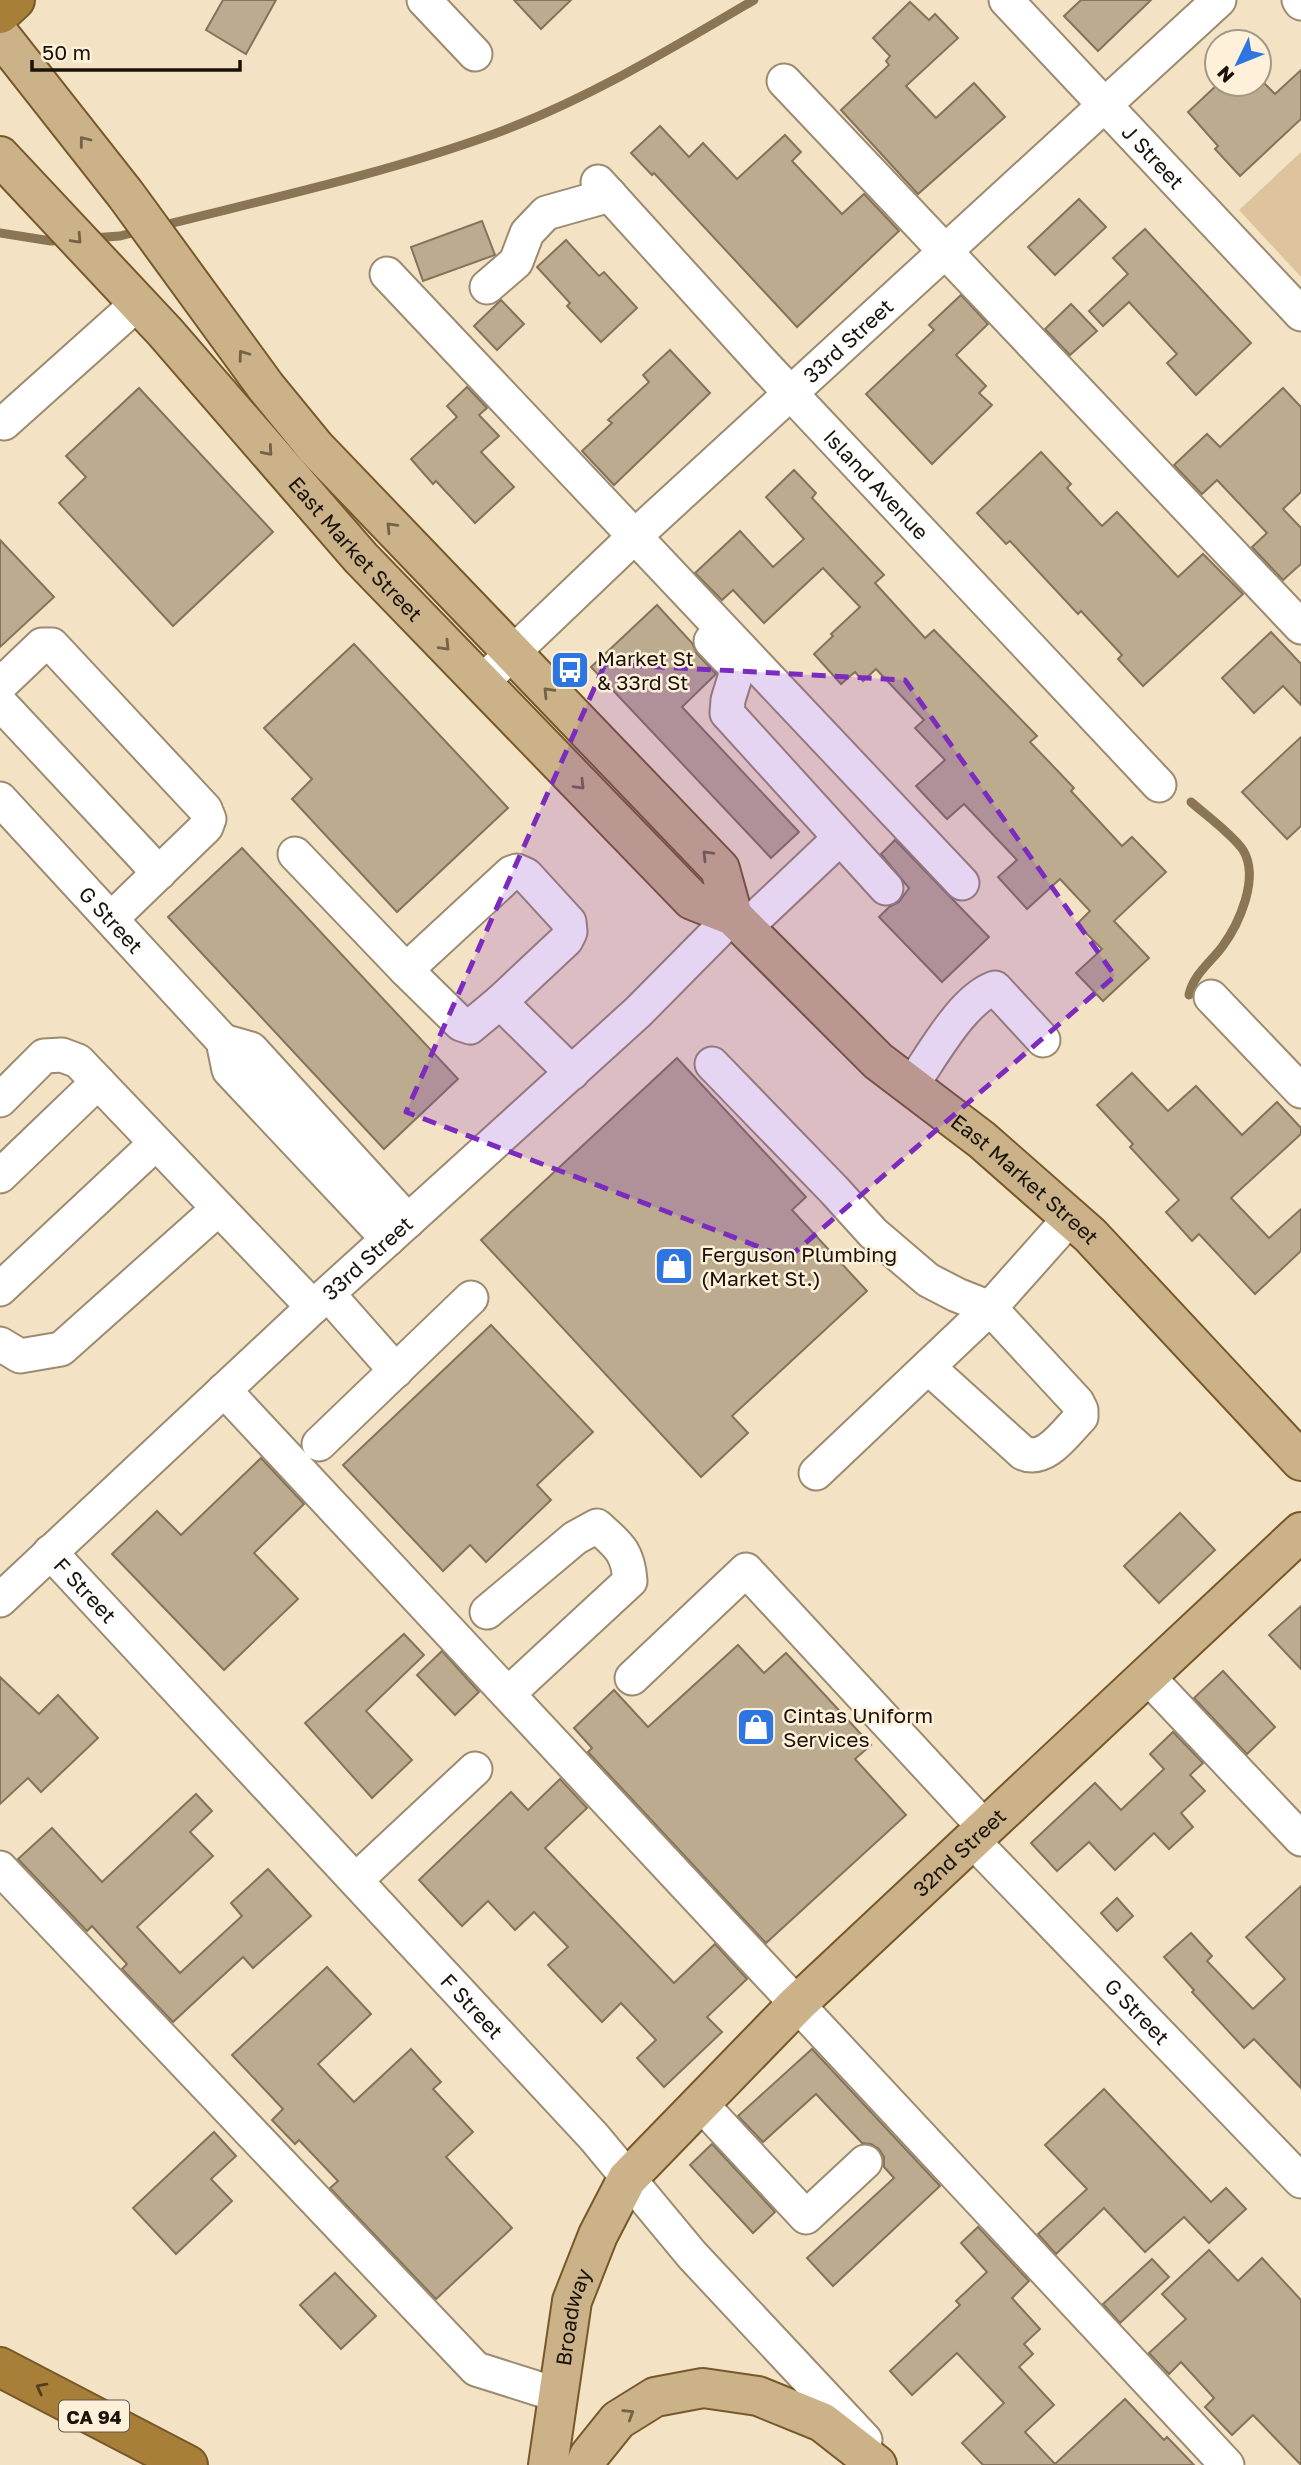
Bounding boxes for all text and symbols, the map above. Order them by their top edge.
scale bar [32,28,240,72]
north arrow [1203,28,1273,98]
text: 50 m [42,39,91,65]
text: N [1212,62,1239,88]
street label: J Street [1117,119,1190,194]
one-way arrow [79,137,92,149]
one-way arrow [69,231,82,244]
street label: 33rd Street [798,293,898,388]
one-way arrow [238,351,251,363]
street label: Island Avenue [818,424,934,545]
one-way arrow [260,443,272,456]
street label: East Market Street [283,471,428,627]
one-way arrow [387,522,400,535]
one-way arrow [436,637,449,650]
place label: Market St & 33rd St [597,645,694,695]
bus stop icon: Market St & 33rd St [549,649,591,691]
one-way arrow [544,687,557,700]
one-way arrow [571,777,584,790]
one-way arrow [703,851,715,863]
street label: G Street [74,881,149,959]
street label: East Market Street [946,1108,1105,1249]
street label: 33rd Street [317,1210,418,1305]
place label: Ferguson Plumbing (Market St.) [701,1241,897,1291]
shop icon: Ferguson Plumbing (Market St.) [653,1245,695,1287]
street label: F Street [49,1552,122,1628]
place label: Cintas Uniform Services [783,1702,933,1752]
shop icon: Cintas Uniform Services [735,1706,777,1748]
street label: 32nd Street [907,1802,1011,1902]
street label: F Street [435,1968,509,2044]
street label: G Street [1099,1973,1175,2050]
street label: Broadway [550,2264,597,2368]
one-way arrow [35,2383,48,2396]
road number: CA 94 [59,2400,129,2432]
one-way arrow [621,2409,634,2422]

